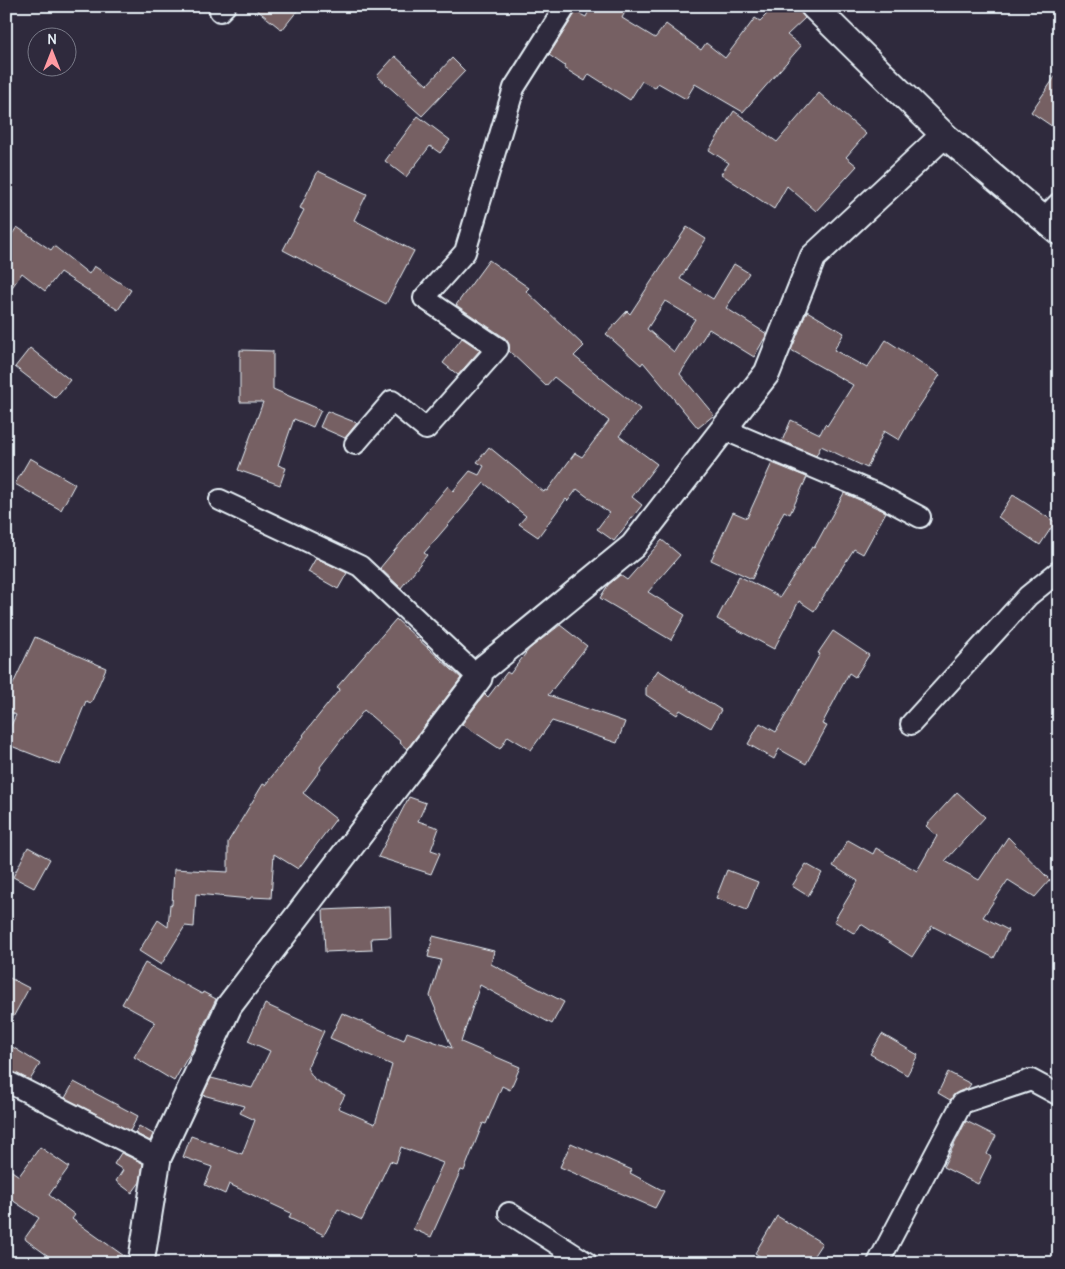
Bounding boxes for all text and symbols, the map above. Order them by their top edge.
north arrow [28,28,78,78]
text: N [47,30,57,48]

